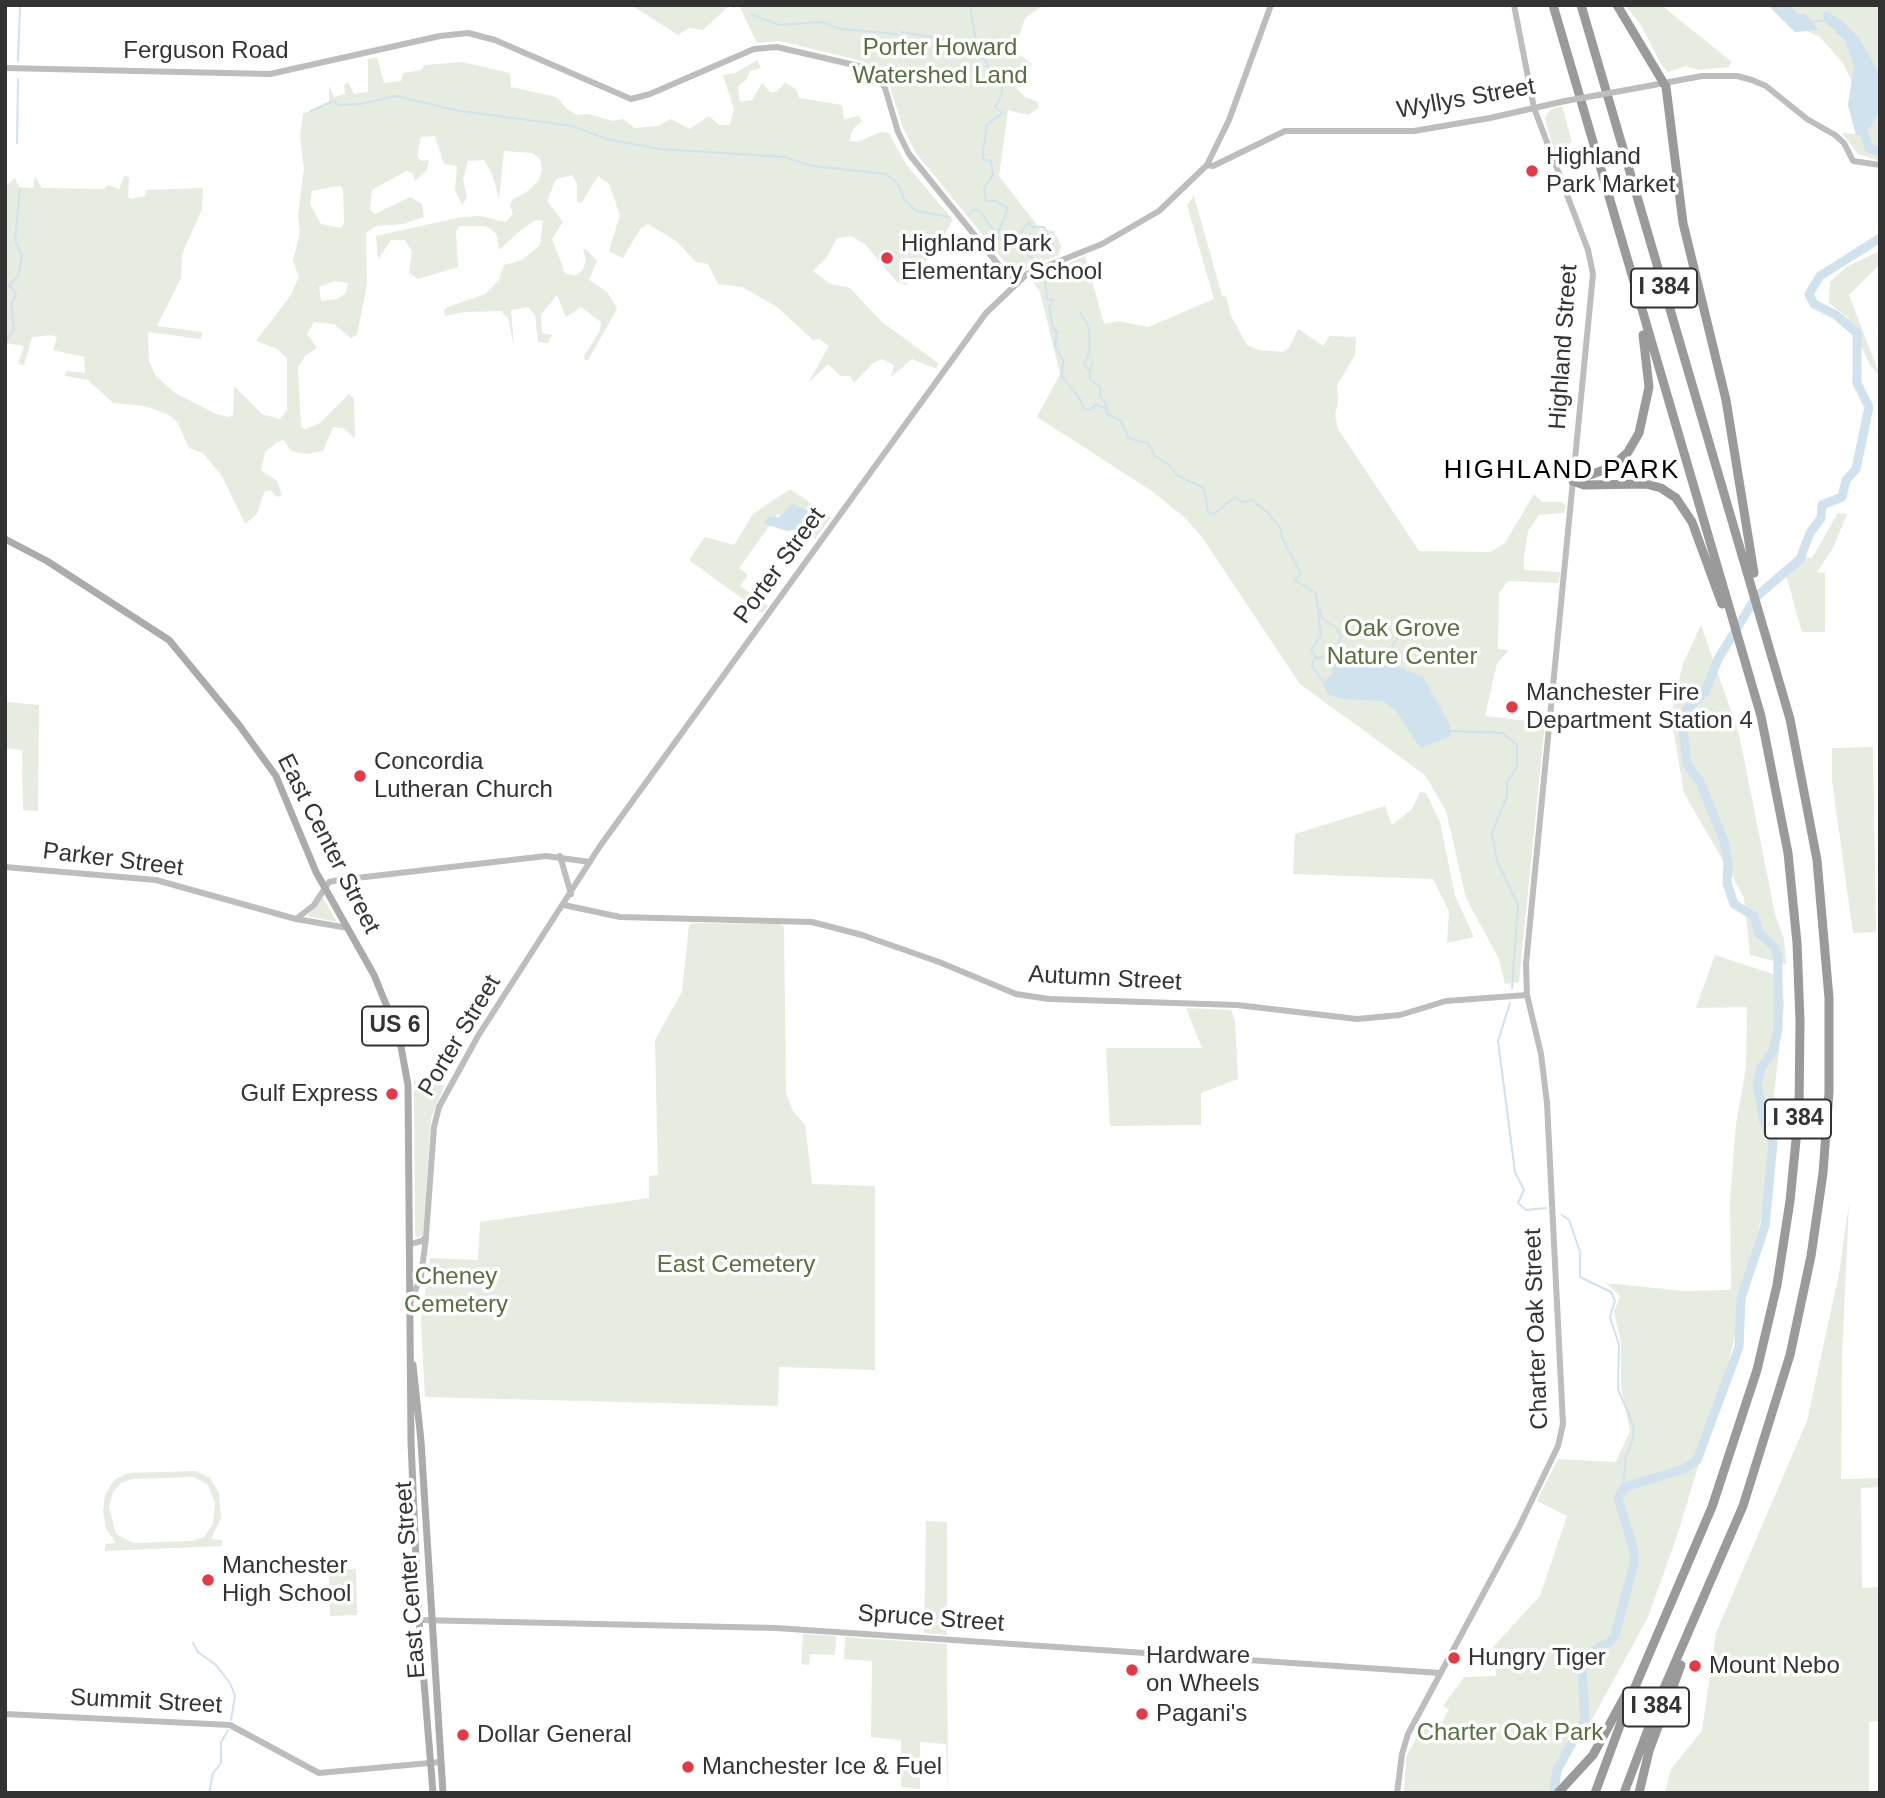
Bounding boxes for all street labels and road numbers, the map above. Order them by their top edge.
street label: Ferguson Road [123,37,289,65]
street label: Wyllys Street [1395,73,1537,125]
street label: Highland Street [1544,263,1584,431]
road number: I 384 [1631,268,1697,308]
street label: Porter Street [728,503,832,629]
street label: East Center Street [270,750,386,938]
street label: Parker Street [41,837,185,883]
street label: Autumn Street [1028,961,1182,997]
street label: Porter Street [413,970,507,1102]
road number: US 6 [362,1007,428,1046]
road number: I 384 [1765,1100,1831,1138]
street label: Charter Oak Street [1519,1228,1555,1430]
street label: East Center Street [390,1481,432,1679]
street label: Spruce Street [857,1600,1005,1638]
street label: Summit Street [69,1684,223,1720]
road number: I 384 [1623,1688,1689,1726]

